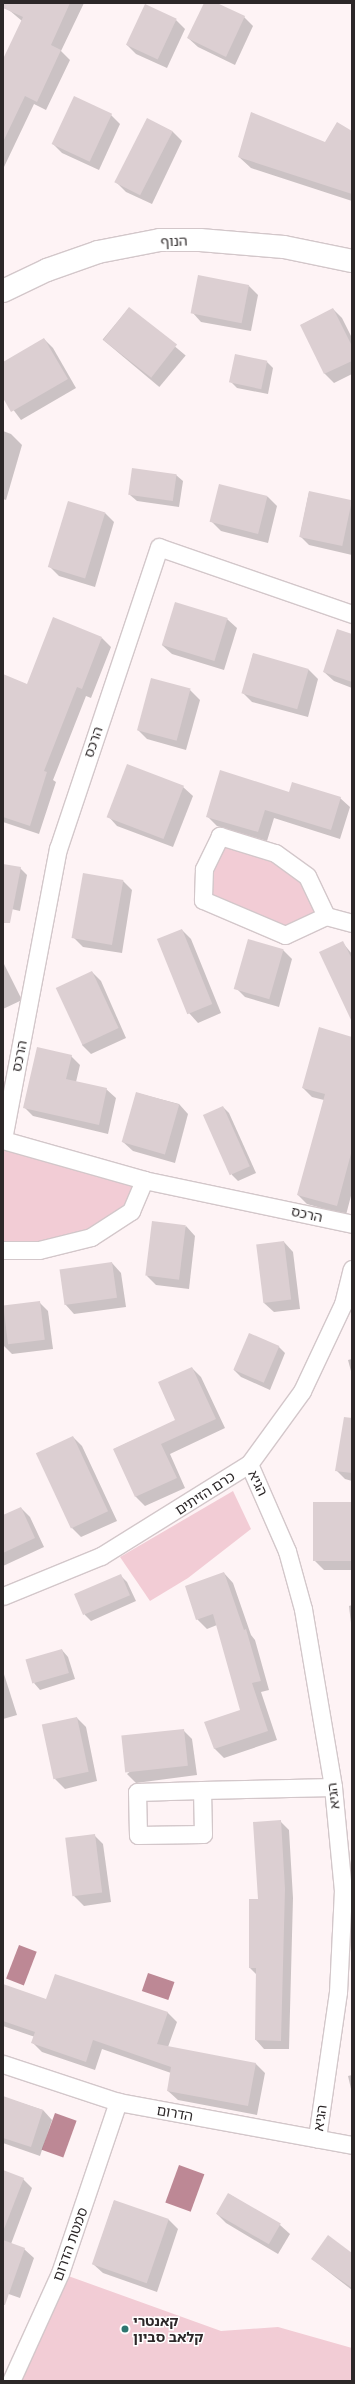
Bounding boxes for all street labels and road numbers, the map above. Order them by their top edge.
street label: הנוף [160,232,188,250]
street label: הרכס [80,724,106,760]
street label: הרכס [8,1039,30,1073]
street label: הרכס [290,1202,324,1226]
street label: הגיא [245,1467,271,1499]
street label: כרם הזיתים [172,1468,238,1518]
street label: הגיא [323,1782,343,1810]
street label: הדרום [155,2102,195,2124]
street label: הגיא [310,2104,330,2132]
street label: סמטת הדרום [49,2205,91,2283]

